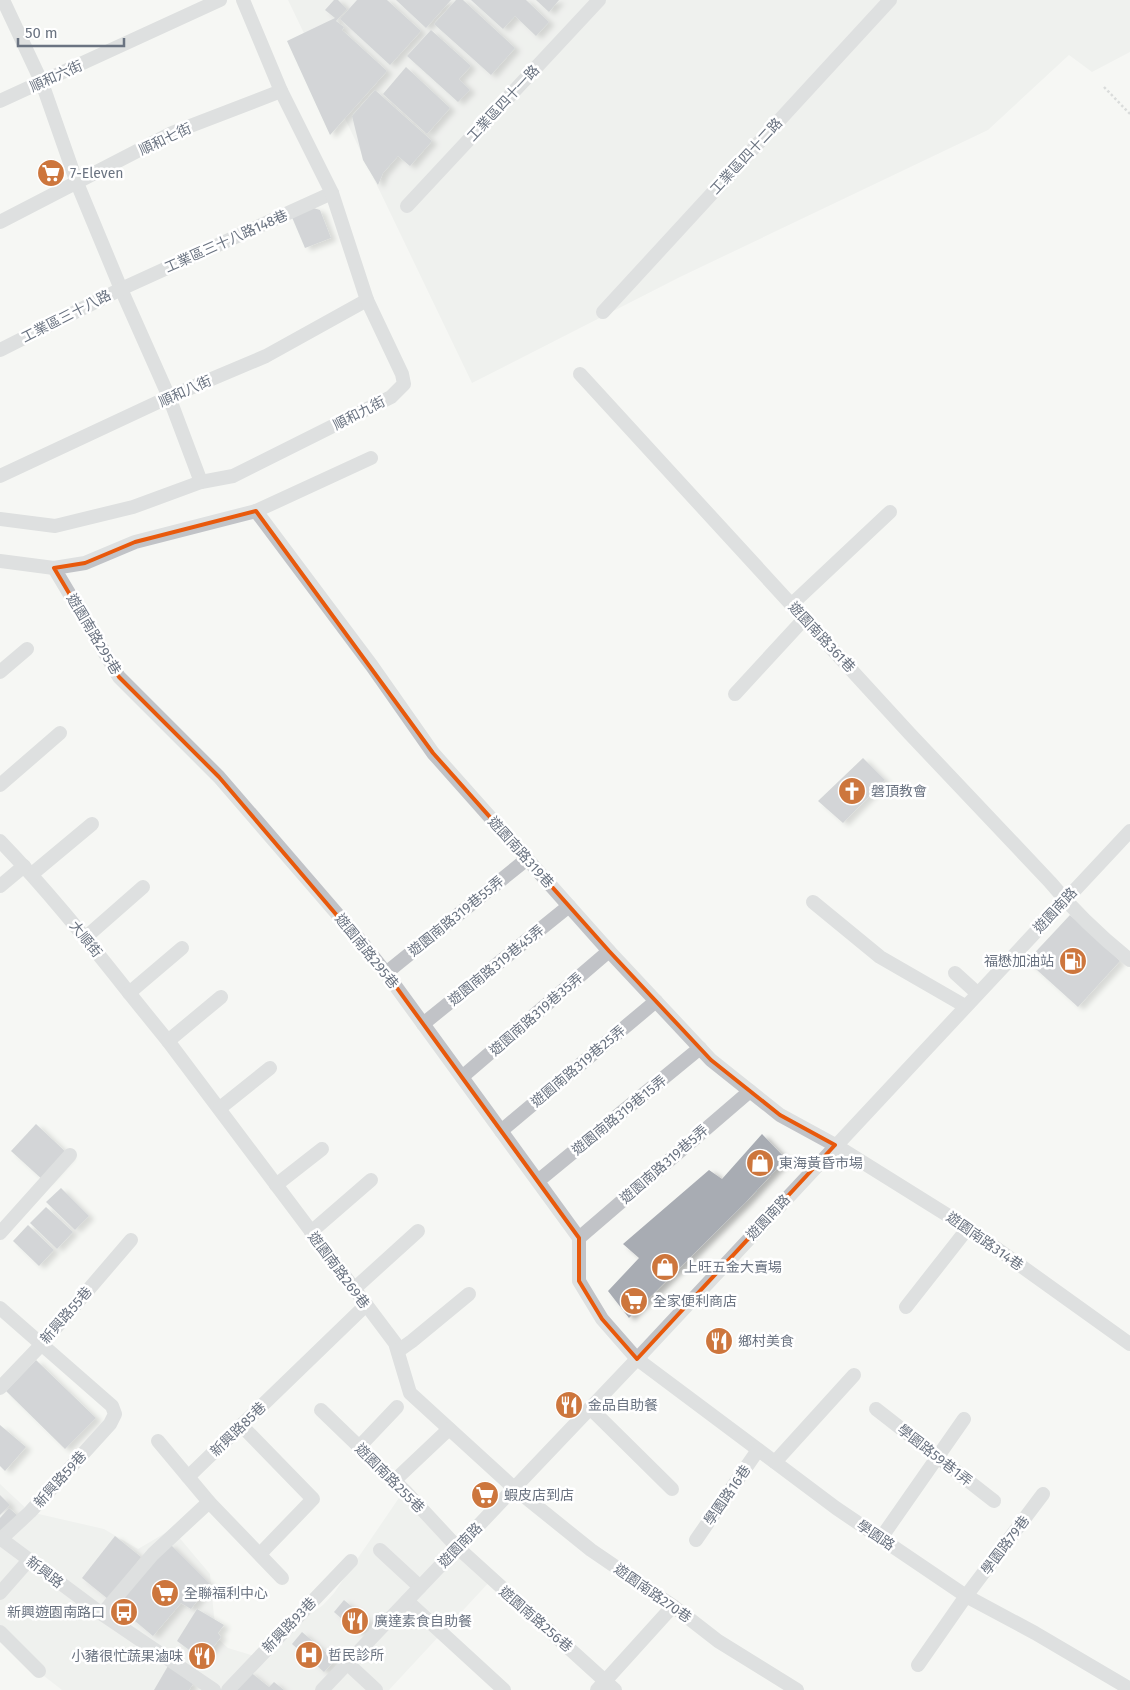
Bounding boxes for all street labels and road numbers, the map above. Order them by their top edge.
street label: 順和六街 [27,57,85,96]
street label: 工業區四十一路 [464,62,543,145]
street label: 工業區四十二路 [707,115,786,198]
street label: 順和七街 [136,120,194,159]
street label: 工業區三十八路148巷 [162,207,291,276]
street label: 工業區三十八路 [19,287,114,346]
street label: 順和八街 [156,372,214,411]
street label: 順和九街 [330,393,388,434]
street label: 遊園南路295巷 [63,591,124,678]
street label: 遊園南路361巷 [785,599,858,676]
street label: 遊園南路319巷 [484,813,557,891]
street label: 遊園南路319巷55弄 [405,873,508,960]
street label: 遊園南路 [1030,884,1081,937]
street label: 遊園南路295巷 [331,911,402,992]
street label: 大順街 [66,918,105,961]
street label: 遊園南路319巷45弄 [445,922,548,1009]
street label: 遊園南路319巷35弄 [486,969,586,1060]
street label: 遊園南路319巷25弄 [528,1022,629,1111]
street label: 遊園南路319巷15弄 [568,1072,670,1159]
street label: 遊園南路319巷5弄 [617,1122,712,1207]
street label: 遊園南路 [743,1191,794,1244]
street label: 遊園南路314巷 [943,1209,1027,1274]
street label: 遊園南路269巷 [304,1229,373,1312]
street label: 新興路55巷 [37,1283,96,1347]
street label: 新興路85巷 [207,1399,270,1460]
street label: 學園路59巷1弄 [894,1421,975,1490]
street label: 遊園南路255巷 [352,1440,428,1516]
street label: 新興路59巷 [31,1448,90,1511]
street label: 學園路16巷 [701,1462,754,1529]
street label: 學園路79巷 [978,1513,1033,1578]
street label: 學園路 [854,1517,898,1554]
street label: 遊園南路 [435,1519,486,1571]
street label: 新興路 [23,1553,67,1592]
street label: 遊園南路270巷 [611,1560,695,1626]
street label: 遊園南路256巷 [496,1583,576,1656]
street label: 新興路93巷 [259,1594,320,1656]

